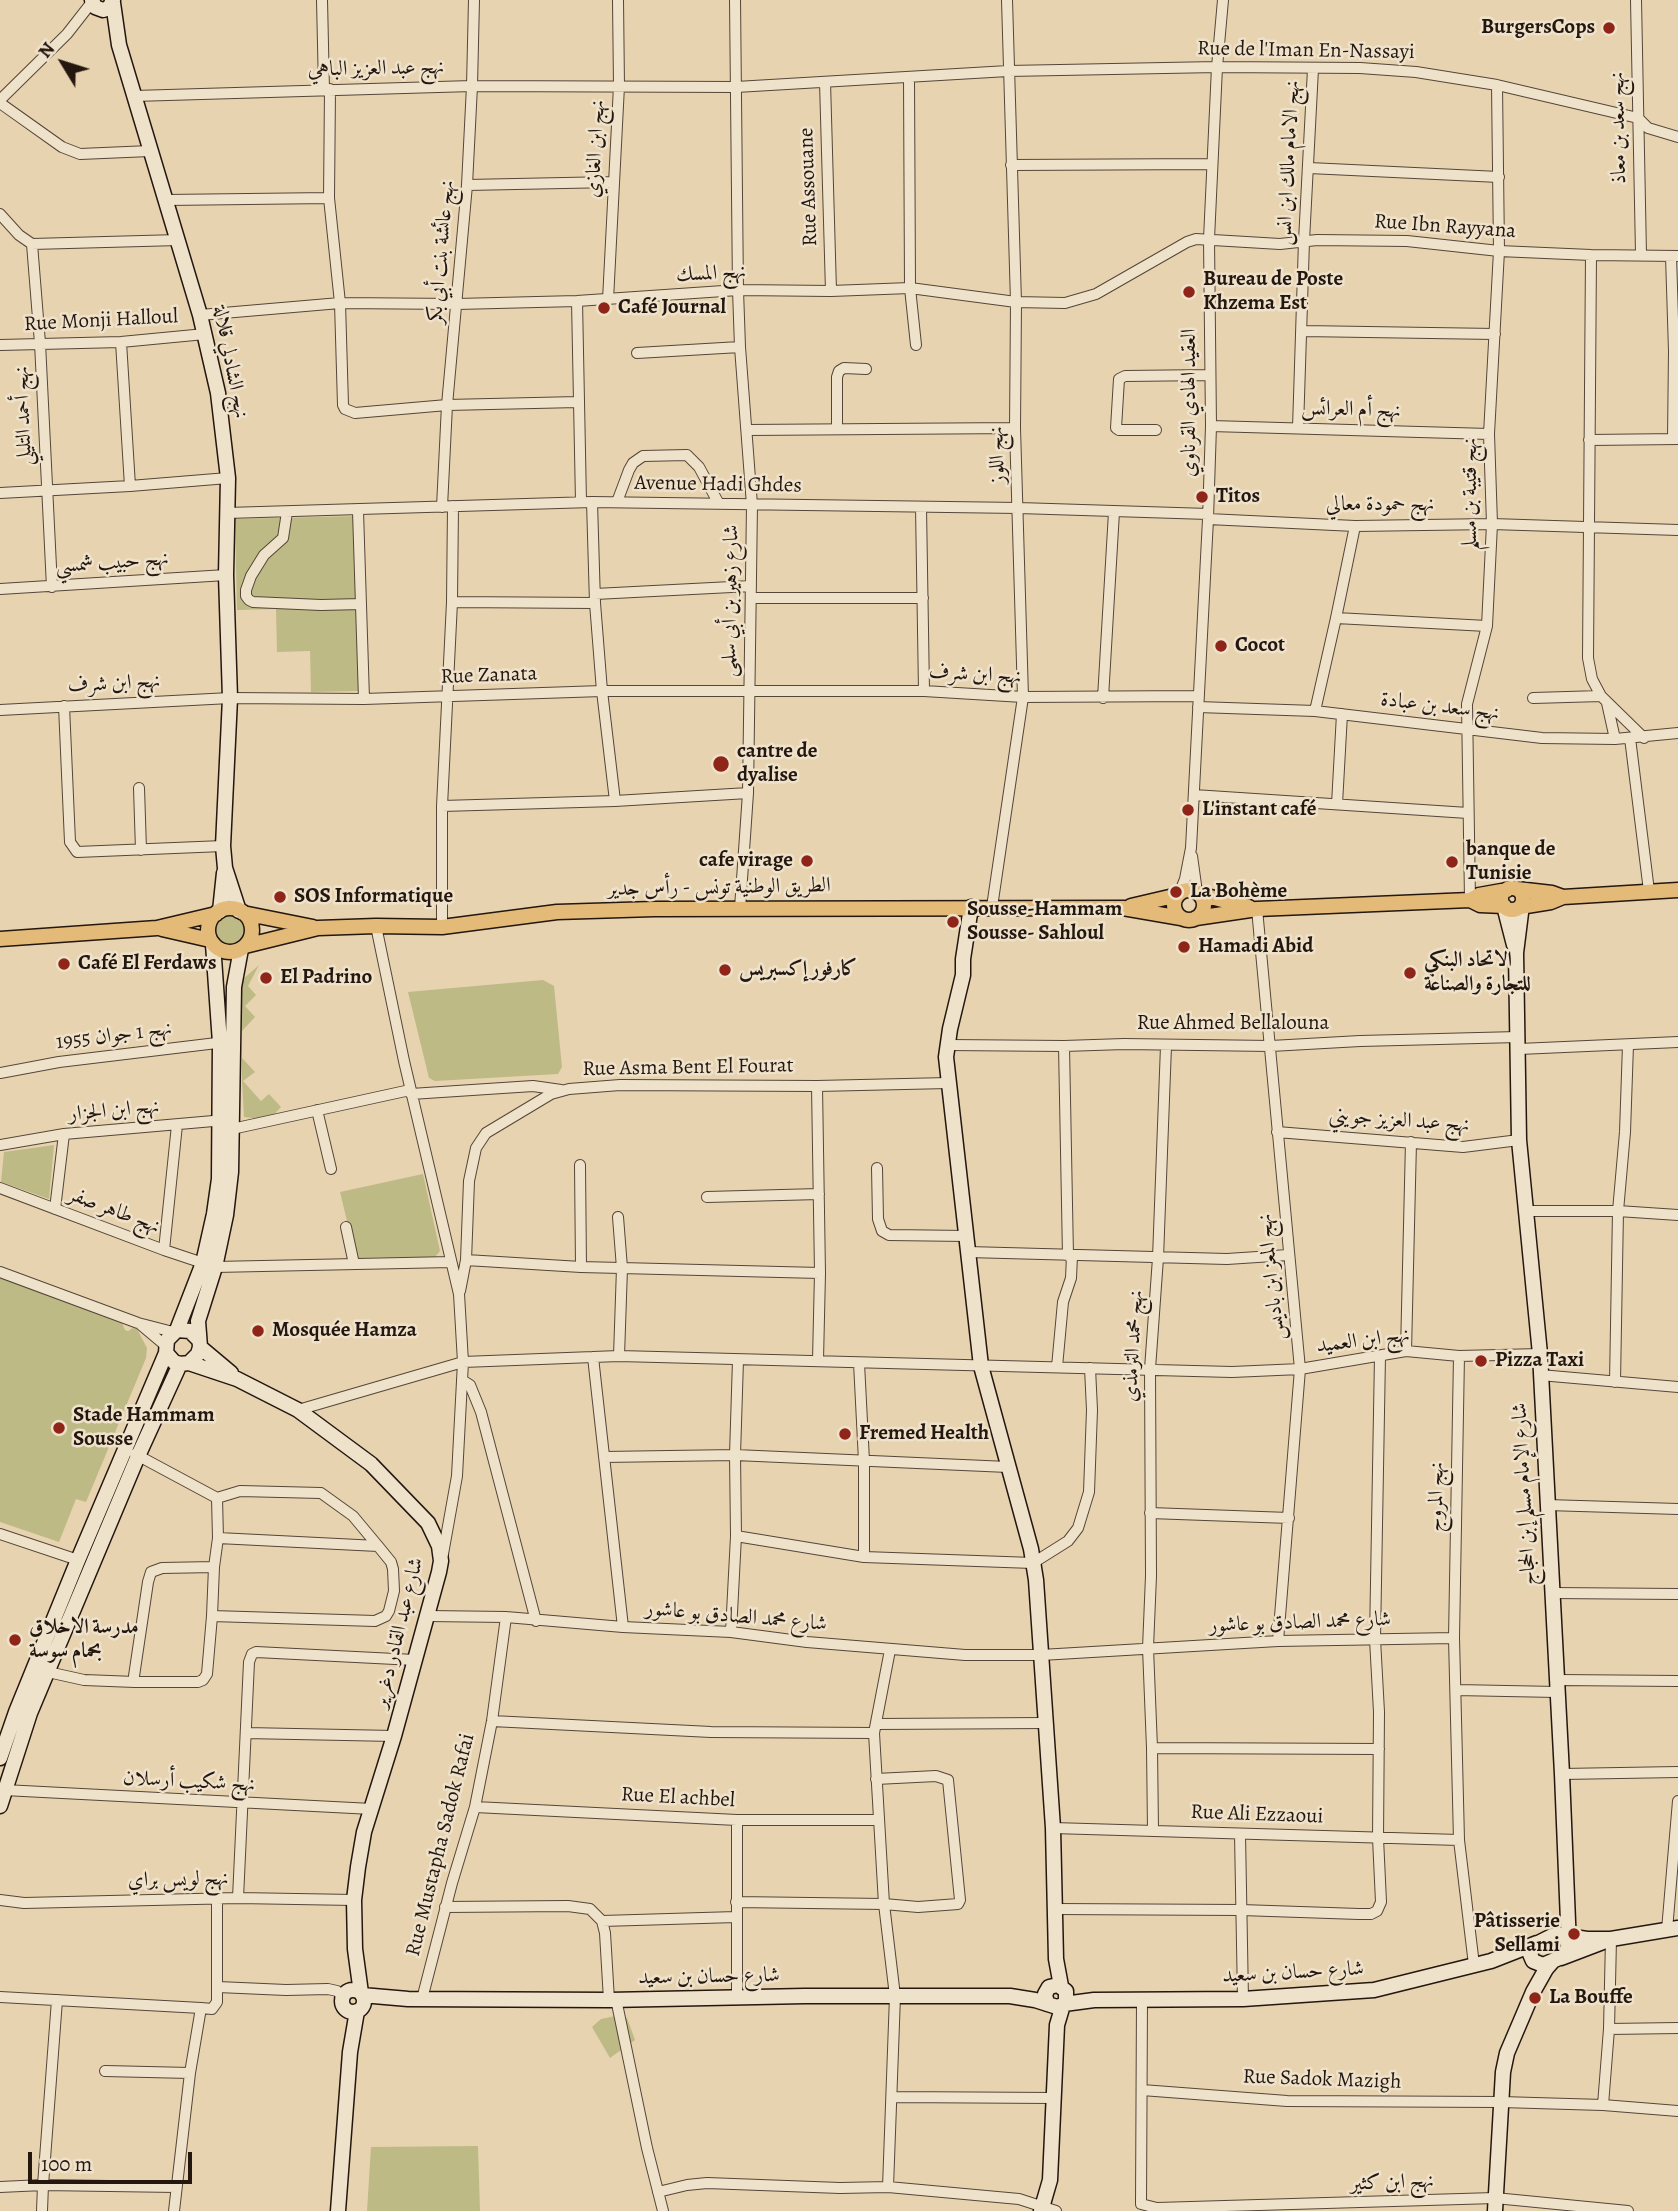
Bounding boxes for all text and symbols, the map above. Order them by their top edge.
place label: BurgersCops [1481,15,1595,41]
marker: BurgersCops [1601,20,1617,36]
north arrow [28,28,98,98]
text: N [32,37,61,64]
street label: Rue de l'Iman En-Nassayi [1197,37,1415,65]
street label: نهج عبد العزيز الباهي [307,55,445,83]
street label: نهج سعد بن معاذ [1605,72,1633,184]
street label: نهج الامام مالك ابن انس [1272,80,1306,246]
street label: نهج ابن الغازي [581,99,611,199]
street label: Rue Assouane [794,127,824,247]
street label: نهج عائشة بنت أبي بكر [423,179,461,325]
street label: Rue Ibn Rayyana [1373,209,1517,245]
street label: نهج المسك [675,260,747,288]
place label: Bureau de Poste Khzema Est [1203,267,1343,317]
marker: Bureau de Poste Khzema Est [1181,284,1197,300]
place label: Café Journal [618,295,726,321]
marker: Café Journal [596,300,612,316]
street label: نهج الشادلي قلالة [207,303,253,421]
street label: Rue Monji Halloul [23,304,179,338]
street label: العقيد الهادي القرناوي [1177,329,1203,477]
street label: نهج أحمد التليلي [10,366,38,466]
street label: نهج أم العرائس [1301,396,1401,424]
street label: نهج اللوز [984,426,1012,484]
street label: نهج قتيبة بن مسلم [1458,438,1484,550]
street label: Avenue Hadi Ghdes [634,471,802,499]
place label: Titos [1216,484,1260,510]
marker: Titos [1194,489,1210,505]
street label: نهج حمودة معالي [1326,492,1434,518]
street label: شارع زهير بن أبي سلمى [717,525,745,677]
street label: نهج حبيب شمسي [55,546,169,580]
place label: Cocot [1235,633,1285,659]
marker: Cocot [1213,638,1229,654]
street label: نهج ابن شرف [928,660,1022,690]
street label: Rue Zanata [440,662,538,690]
street label: نهج ابن شرف [67,669,161,699]
street label: نهج سعد بن عبادة [1379,687,1501,727]
place label: cantre de dyalise [737,739,818,789]
marker: cantre de dyalise [711,754,731,774]
place label: L'instant café [1202,797,1316,823]
marker: L'instant café [1180,802,1196,818]
place label: banque de Tunisie [1466,837,1555,887]
place label: cafe virage [699,848,793,874]
marker: cafe virage [799,853,815,869]
marker: banque de Tunisie [1444,854,1460,870]
street label: الطريق الوطنية تونس - رأس جدير [607,873,831,903]
place label: La Bohème [1190,879,1287,905]
place label: SOS Informatique [294,884,453,910]
marker: La Bohème [1168,884,1184,900]
marker: SOS Informatique [272,889,288,905]
place label: Sousse-Hammam Sousse- Sahloul [967,897,1122,947]
marker: Sousse-Hammam Sousse- Sahloul [945,914,961,930]
place label: Hamadi Abid [1198,934,1313,960]
marker: Hamadi Abid [1176,939,1192,955]
place label: الاتحاد البنكي للتجارة والصناعة [1424,948,1531,998]
place label: Café El Ferdaws [78,951,217,977]
marker: Café El Ferdaws [56,956,72,972]
place label: كارفور إكسبريس [739,957,857,983]
marker: كارفور إكسبريس [717,962,733,978]
place label: El Padrino [280,965,372,991]
marker: الاتحاد البنكي للتجارة والصناعة [1402,965,1418,981]
marker: El Padrino [258,970,274,986]
street label: Rue Ahmed Bellalouna [1137,1011,1329,1037]
street label: نهج 1 جوان 1955 [55,1016,173,1056]
street label: Rue Asma Bent El Fourat [582,1054,794,1082]
street label: نهج ابن الجزار [68,1094,160,1128]
street label: نهج عبد العزيز جويني [1328,1104,1470,1138]
street label: نهج طاهر صفر [65,1182,163,1240]
street label: نهج المعز ابن باديس [1253,1212,1291,1342]
street label: نهج محمد الترمذي [1118,1289,1150,1403]
place label: Mosquée Hamza [272,1318,417,1344]
marker: Mosquée Hamza [250,1323,266,1339]
street label: نهج ابن العميد [1315,1323,1411,1359]
place label: Pizza Taxi [1495,1348,1584,1374]
marker: Pizza Taxi [1473,1353,1489,1369]
street label: شارع اﻹمام مسلم إبن الحجاج [1508,1402,1542,1586]
place label: Stade Hammam Sousse [73,1403,215,1453]
marker: Stade Hammam Sousse [51,1420,67,1436]
place label: Fremed Health [859,1421,989,1447]
marker: Fremed Health [837,1426,853,1442]
street label: نهج المروج [1424,1462,1450,1532]
street label: شارع عبد القادر دغرير [368,1555,430,1711]
street label: شارع محمد الصادق بو عاشور [644,1597,828,1637]
street label: شارع محمد الصادق بو عاشور [1209,1607,1391,1639]
place label: مدرسة الاخلاق بحمام سوسة [29,1615,139,1665]
marker: مدرسة الاخلاق بحمام سوسة [7,1632,23,1648]
street label: Rue Mustapha Sadok Rafai [401,1731,481,1959]
street label: نهج شكيب أرسلان [122,1766,256,1798]
street label: Rue El achbel [620,1782,736,1814]
street label: Rue Ali Ezzaoui [1190,1800,1324,1830]
street label: نهج لويس براي [127,1867,229,1893]
place label: Pâtisserie Sellami [1474,1909,1560,1959]
marker: Pâtisserie Sellami [1566,1926,1582,1942]
street label: شارع حسان بن سعيد [1222,1957,1364,1989]
street label: شارع حسان بن سعيد [638,1963,780,1991]
place label: La Bouffe [1549,1985,1633,2011]
marker: La Bouffe [1527,1990,1543,2006]
street label: Rue Sadok Mazigh [1242,2065,1402,2095]
scale bar [32,2138,196,2182]
text: 100 m [41,2150,92,2178]
street label: نهج ابن كثير [1350,2169,1434,2197]

